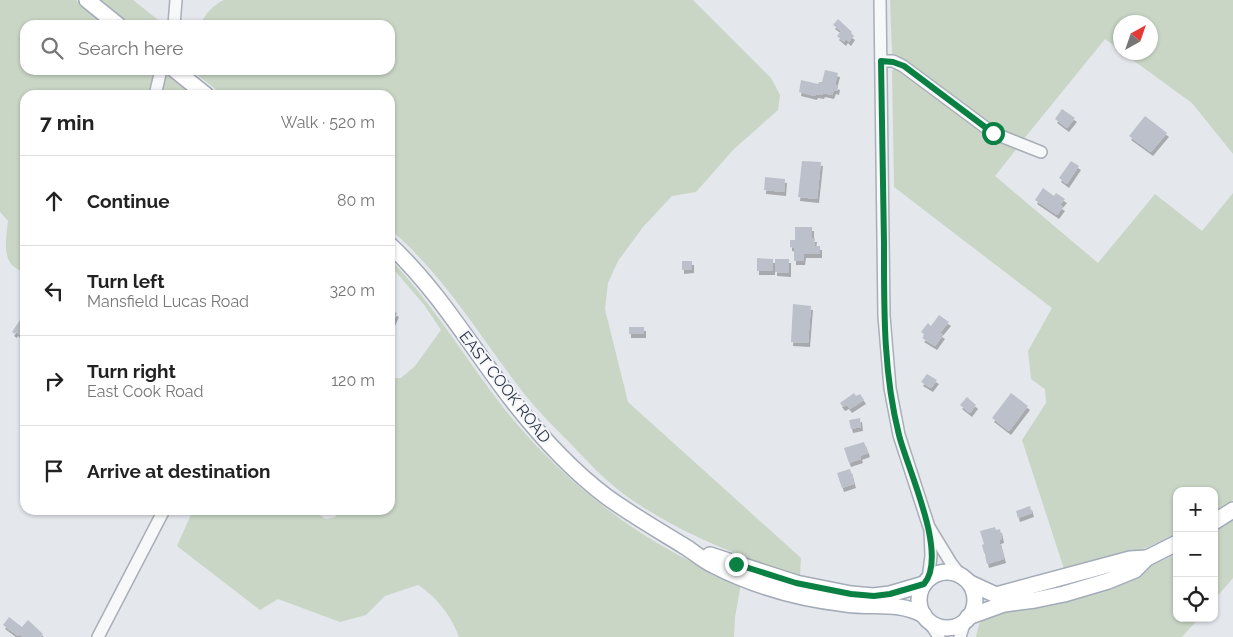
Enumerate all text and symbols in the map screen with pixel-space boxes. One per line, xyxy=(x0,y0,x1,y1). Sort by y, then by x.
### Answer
north arrow xyxy=(1113,15,1158,60)
search box xyxy=(20,20,395,75)
icon: search xyxy=(38,34,66,62)
text: Search here xyxy=(78,37,184,59)
text: 7 min xyxy=(40,110,94,135)
text: Walk · 520 m xyxy=(281,113,375,132)
route start xyxy=(982,122,1005,145)
icon: ahead xyxy=(40,187,68,215)
text: Continue xyxy=(87,190,170,212)
text: 80 m xyxy=(337,191,375,210)
text: Turn left xyxy=(87,270,164,292)
icon: left xyxy=(40,277,68,305)
text: 320 m xyxy=(330,281,375,300)
text: Mansfield Lucas Road xyxy=(87,292,249,311)
street label: EAST COOK ROAD xyxy=(455,327,555,447)
text: Turn right xyxy=(87,360,176,382)
icon: right xyxy=(40,367,68,395)
text: 120 m xyxy=(331,371,375,390)
text: East Cook Road xyxy=(87,382,204,401)
icon: arrive xyxy=(40,457,68,485)
text: Arrive at destination xyxy=(87,460,271,482)
map controls xyxy=(1173,487,1218,622)
button: + xyxy=(1173,487,1218,532)
button: − xyxy=(1173,532,1218,577)
route end xyxy=(725,553,748,576)
button: locate xyxy=(1173,577,1218,622)

